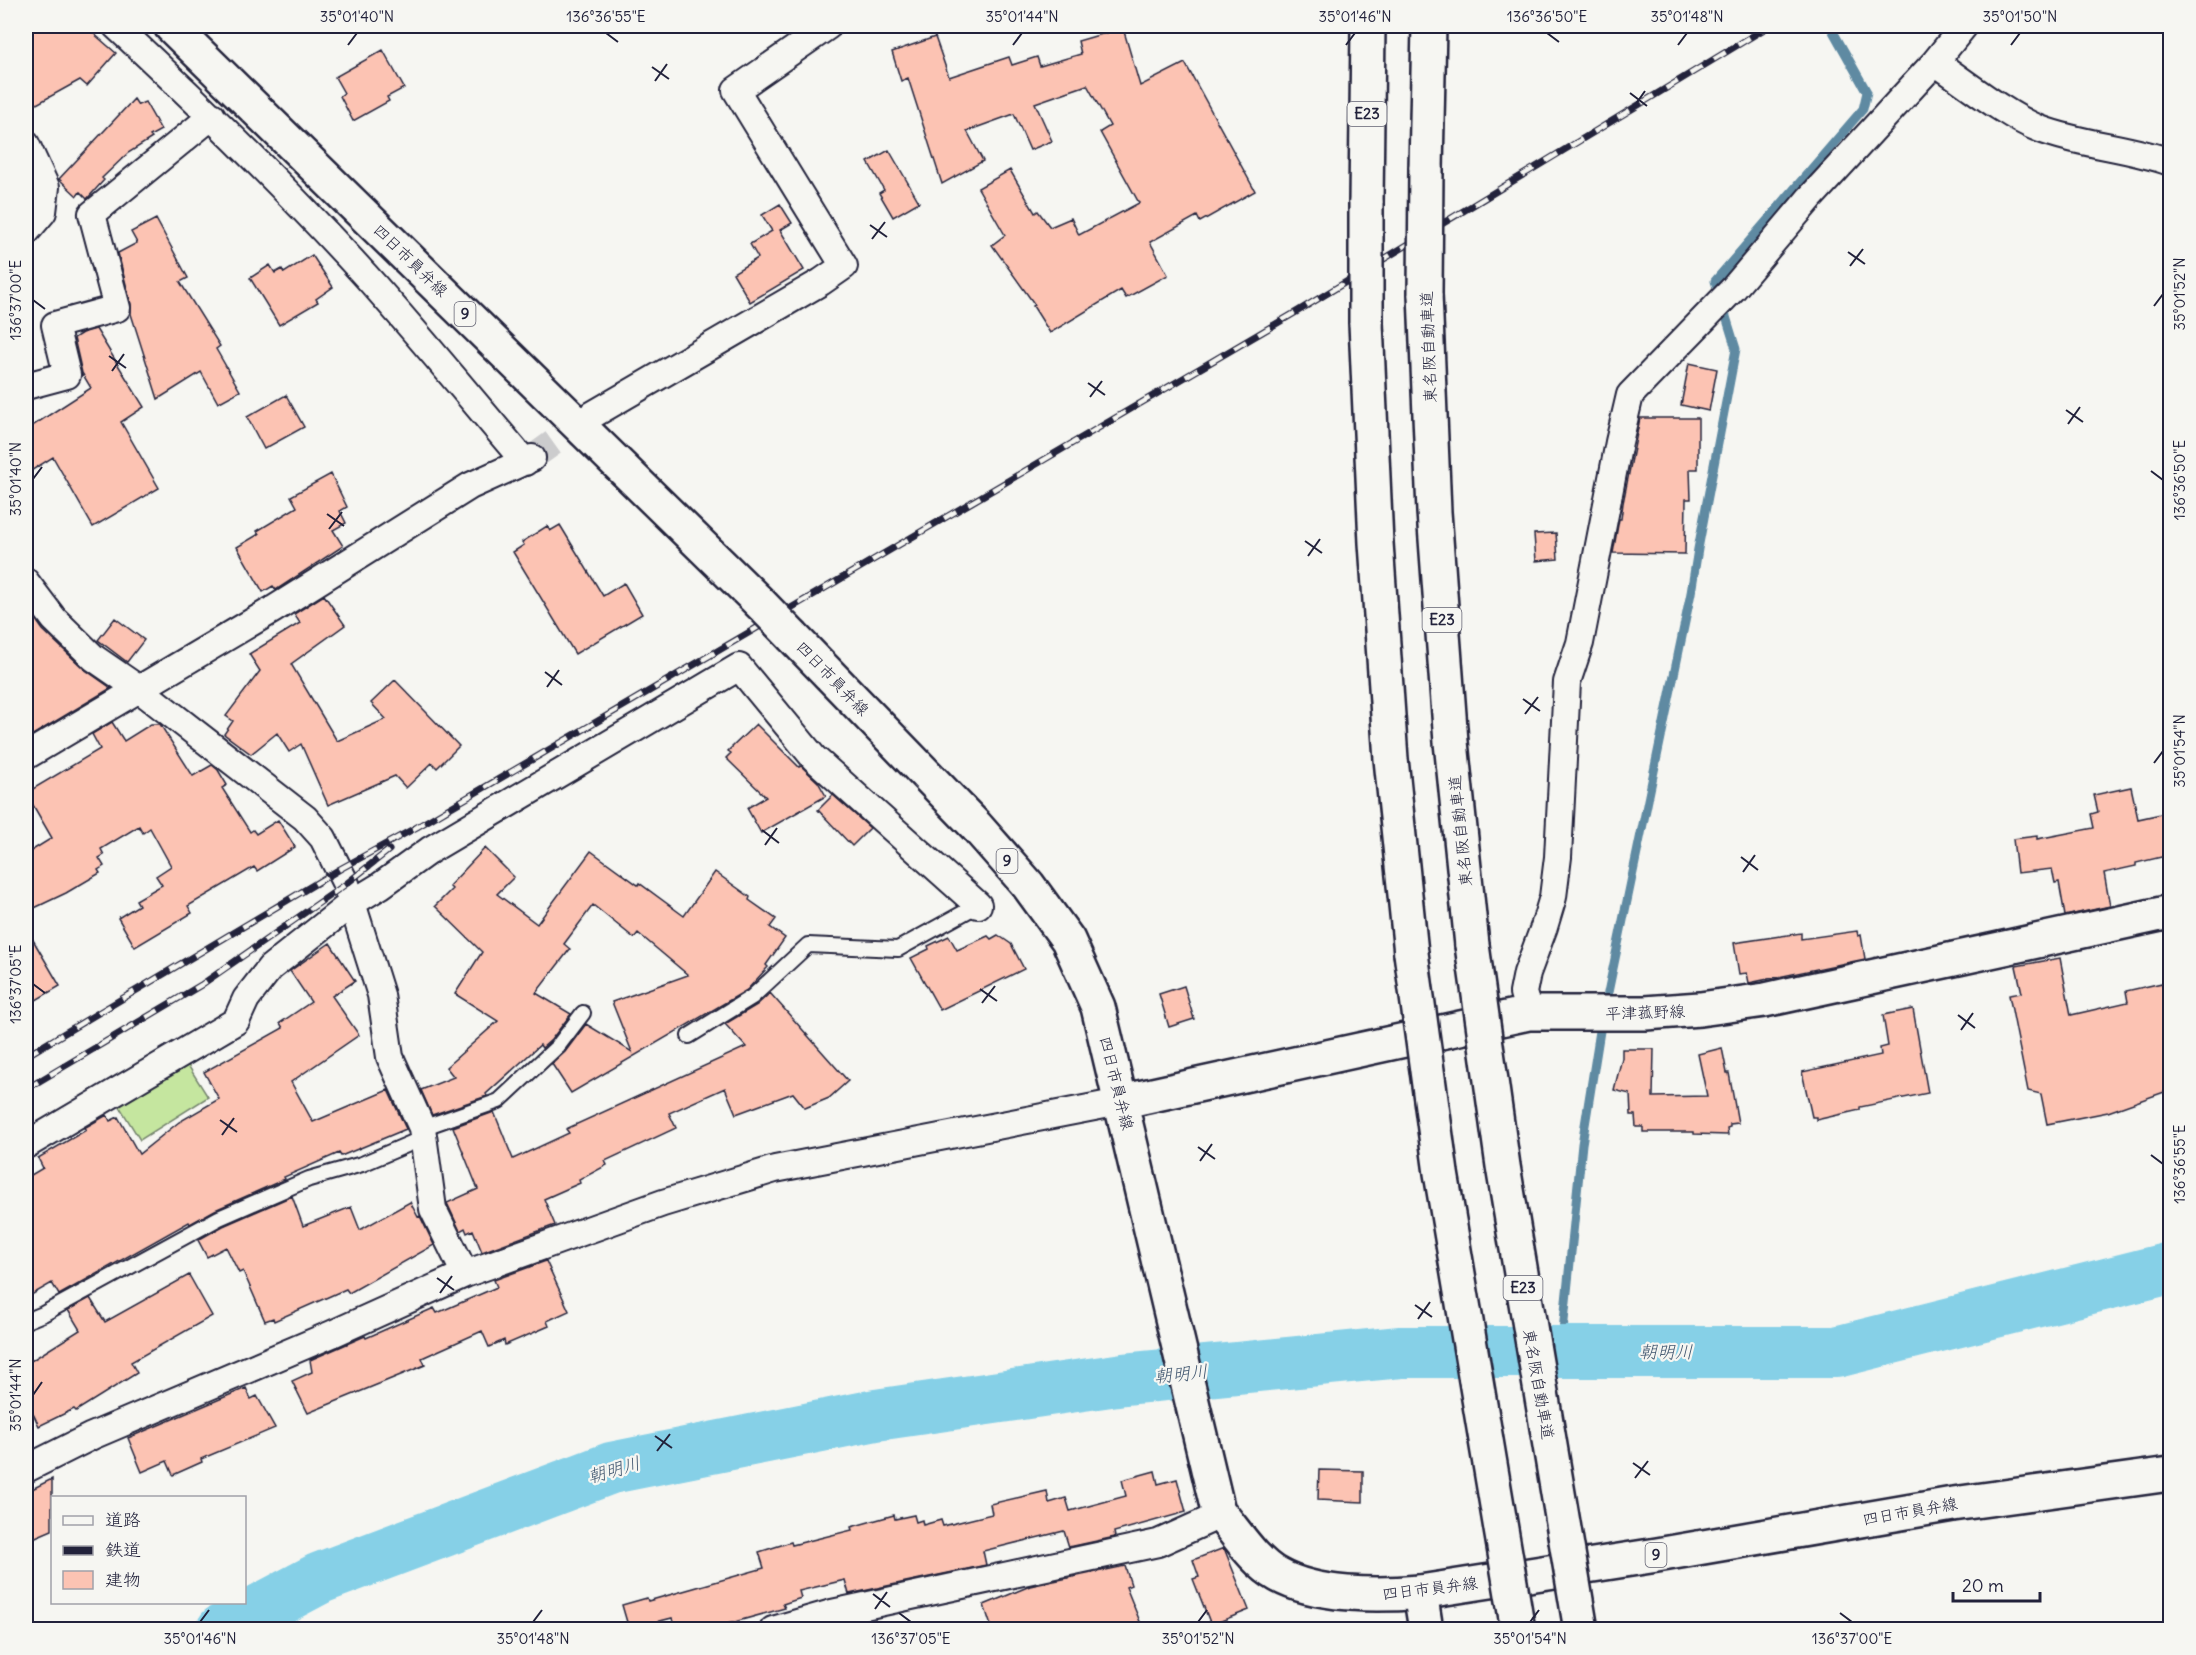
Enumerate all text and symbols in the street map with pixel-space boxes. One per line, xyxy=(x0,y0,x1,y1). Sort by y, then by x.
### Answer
text: 35°01'40"N xyxy=(320,7,394,26)
text: 136°36'55"E xyxy=(566,7,646,26)
text: 35°01'44"N xyxy=(985,7,1059,26)
text: 35°01'46"N xyxy=(1318,7,1392,26)
text: 136°36'50"E xyxy=(1507,7,1587,26)
text: 35°01'48"N xyxy=(1650,7,1724,26)
text: 35°01'50"N xyxy=(1983,7,2057,26)
road number: E23 xyxy=(1348,102,1386,126)
street label: 四日市員弁線 xyxy=(370,219,452,301)
text: 35°01'52"N xyxy=(2170,257,2189,331)
text: 136°37'00"E xyxy=(6,260,25,340)
street label: 東名阪自動車道 xyxy=(1416,291,1440,403)
road number: 9 xyxy=(454,302,476,326)
text: 136°36'50"E xyxy=(2170,440,2189,520)
text: 35°01'40"N xyxy=(6,442,25,516)
road number: E23 xyxy=(1422,608,1462,632)
street label: 四日市員弁線 xyxy=(792,637,874,719)
text: 35°01'54"N xyxy=(2170,714,2189,788)
street label: 東名阪自動車道 xyxy=(1444,774,1476,888)
road number: 9 xyxy=(996,849,1018,873)
text: 136°37'05"E xyxy=(6,944,25,1024)
street label: 平津菰野線 xyxy=(1605,1001,1685,1023)
street label: 四日市員弁線 xyxy=(1096,1034,1138,1132)
text: 136°36'55"E xyxy=(2170,1124,2189,1204)
road number: E23 xyxy=(1504,1276,1543,1300)
street label: 東名阪自動車道 xyxy=(1519,1327,1559,1441)
water label: 朝明川 xyxy=(1639,1340,1693,1363)
text: 35°01'44"N xyxy=(6,1358,25,1432)
water label: 朝明川 xyxy=(1153,1359,1209,1388)
water label: 朝明川 xyxy=(585,1451,643,1488)
street label: 四日市員弁線 xyxy=(1861,1493,1959,1529)
legend xyxy=(51,1496,246,1604)
text: 道路 xyxy=(105,1508,141,1531)
text: 鉄道 xyxy=(105,1538,141,1561)
road number: 9 xyxy=(1646,1543,1666,1567)
scale bar xyxy=(1953,1565,2040,1603)
text: 建物 xyxy=(105,1568,141,1591)
street label: 四日市員弁線 xyxy=(1381,1572,1479,1604)
text: 20 m xyxy=(1962,1574,2004,1597)
text: 35°01'46"N xyxy=(163,1629,237,1648)
text: 35°01'48"N xyxy=(496,1629,570,1648)
text: 136°37'05"E xyxy=(871,1629,951,1648)
text: 35°01'52"N xyxy=(1161,1629,1235,1648)
text: 35°01'54"N xyxy=(1493,1629,1567,1648)
text: 136°37'00"E xyxy=(1812,1629,1892,1648)

